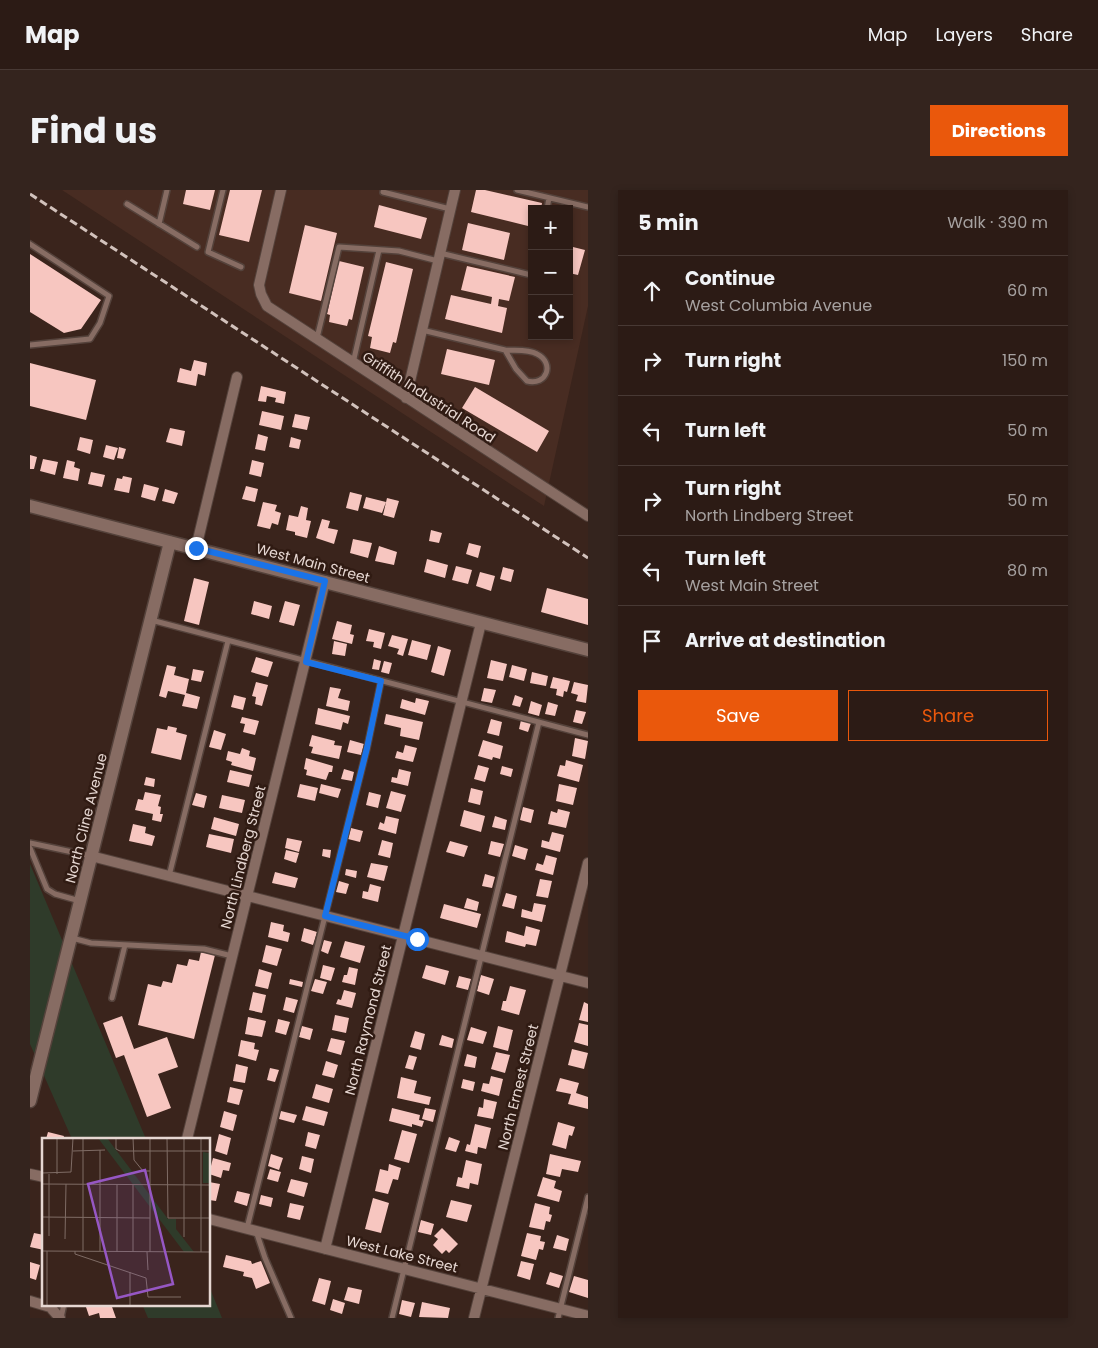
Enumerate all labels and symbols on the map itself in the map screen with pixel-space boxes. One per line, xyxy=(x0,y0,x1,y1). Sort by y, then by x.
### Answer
street label: Griffith Industrial Road xyxy=(359,346,499,448)
route end xyxy=(185,537,208,560)
street label: West Main Street xyxy=(254,538,372,588)
street label: North Cline Avenue xyxy=(60,751,112,885)
street label: North Lindberg Street xyxy=(215,783,271,931)
route start xyxy=(406,928,429,951)
street label: North Raymond Street xyxy=(340,943,396,1097)
street label: North Ernest Street xyxy=(493,1022,543,1152)
inset map xyxy=(42,1138,210,1306)
street label: West Lake Street xyxy=(344,1230,460,1278)

